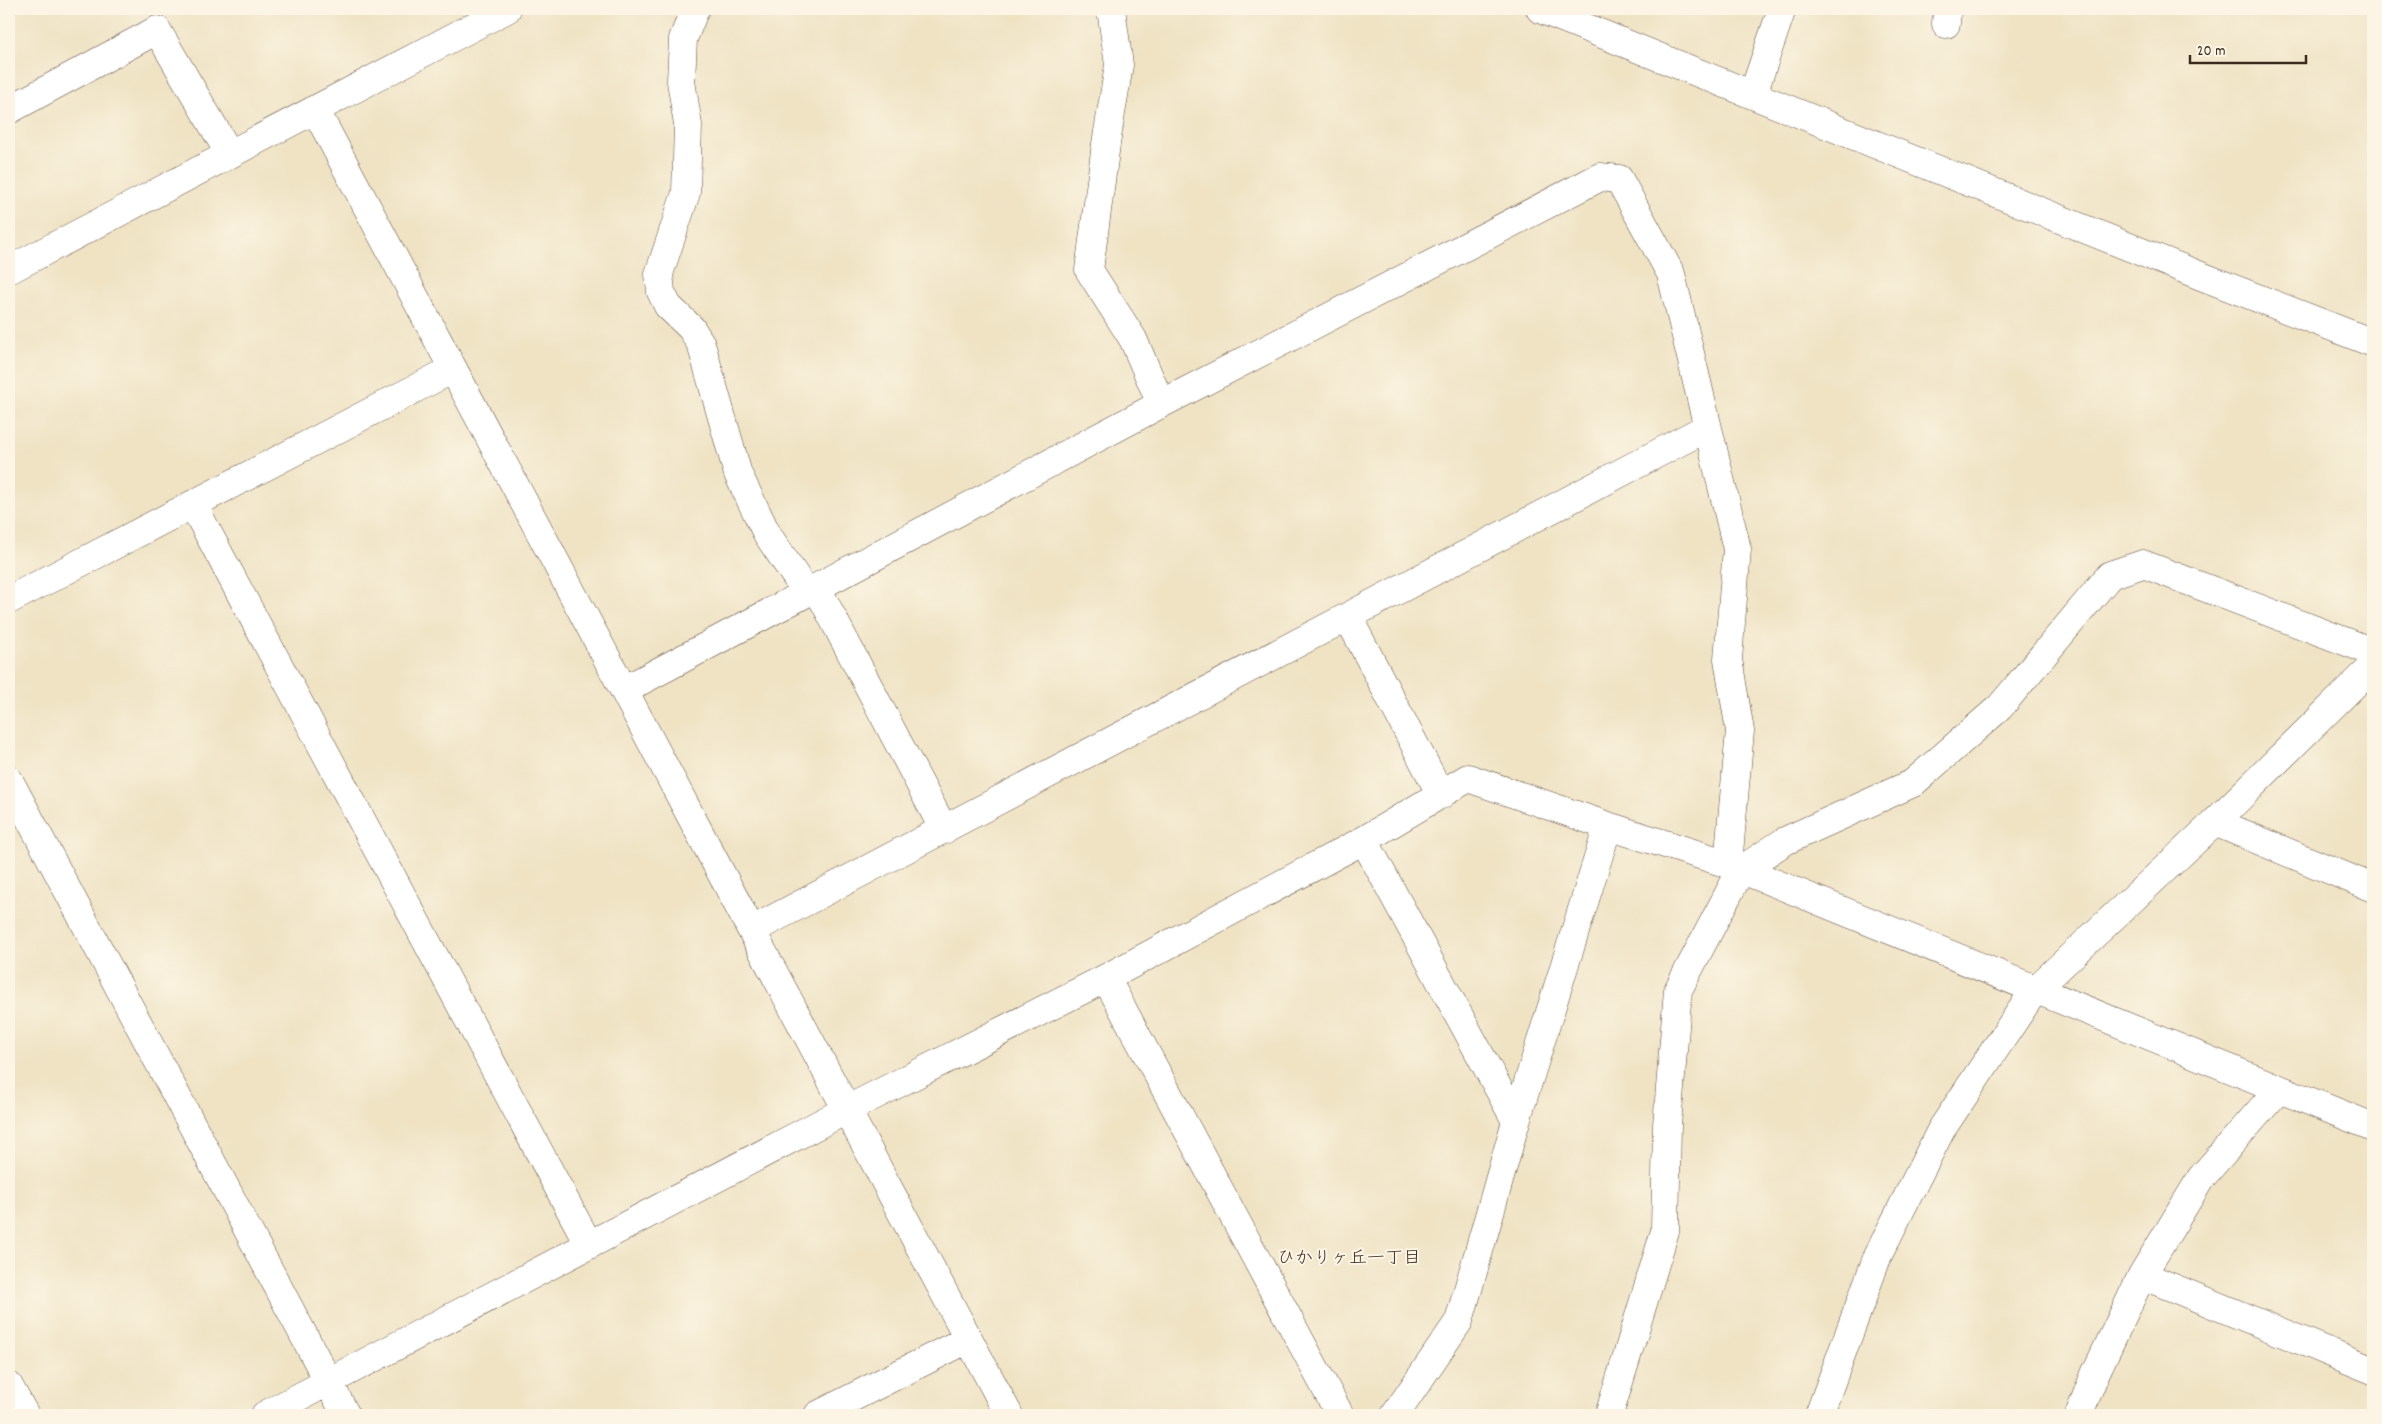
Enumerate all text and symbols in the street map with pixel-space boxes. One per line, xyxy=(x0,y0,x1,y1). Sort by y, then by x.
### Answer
scale bar xyxy=(2190,32,2306,64)
text: 20 m xyxy=(2197,41,2225,63)
district label: ひかりヶ丘一丁目 xyxy=(1277,1247,1421,1272)

